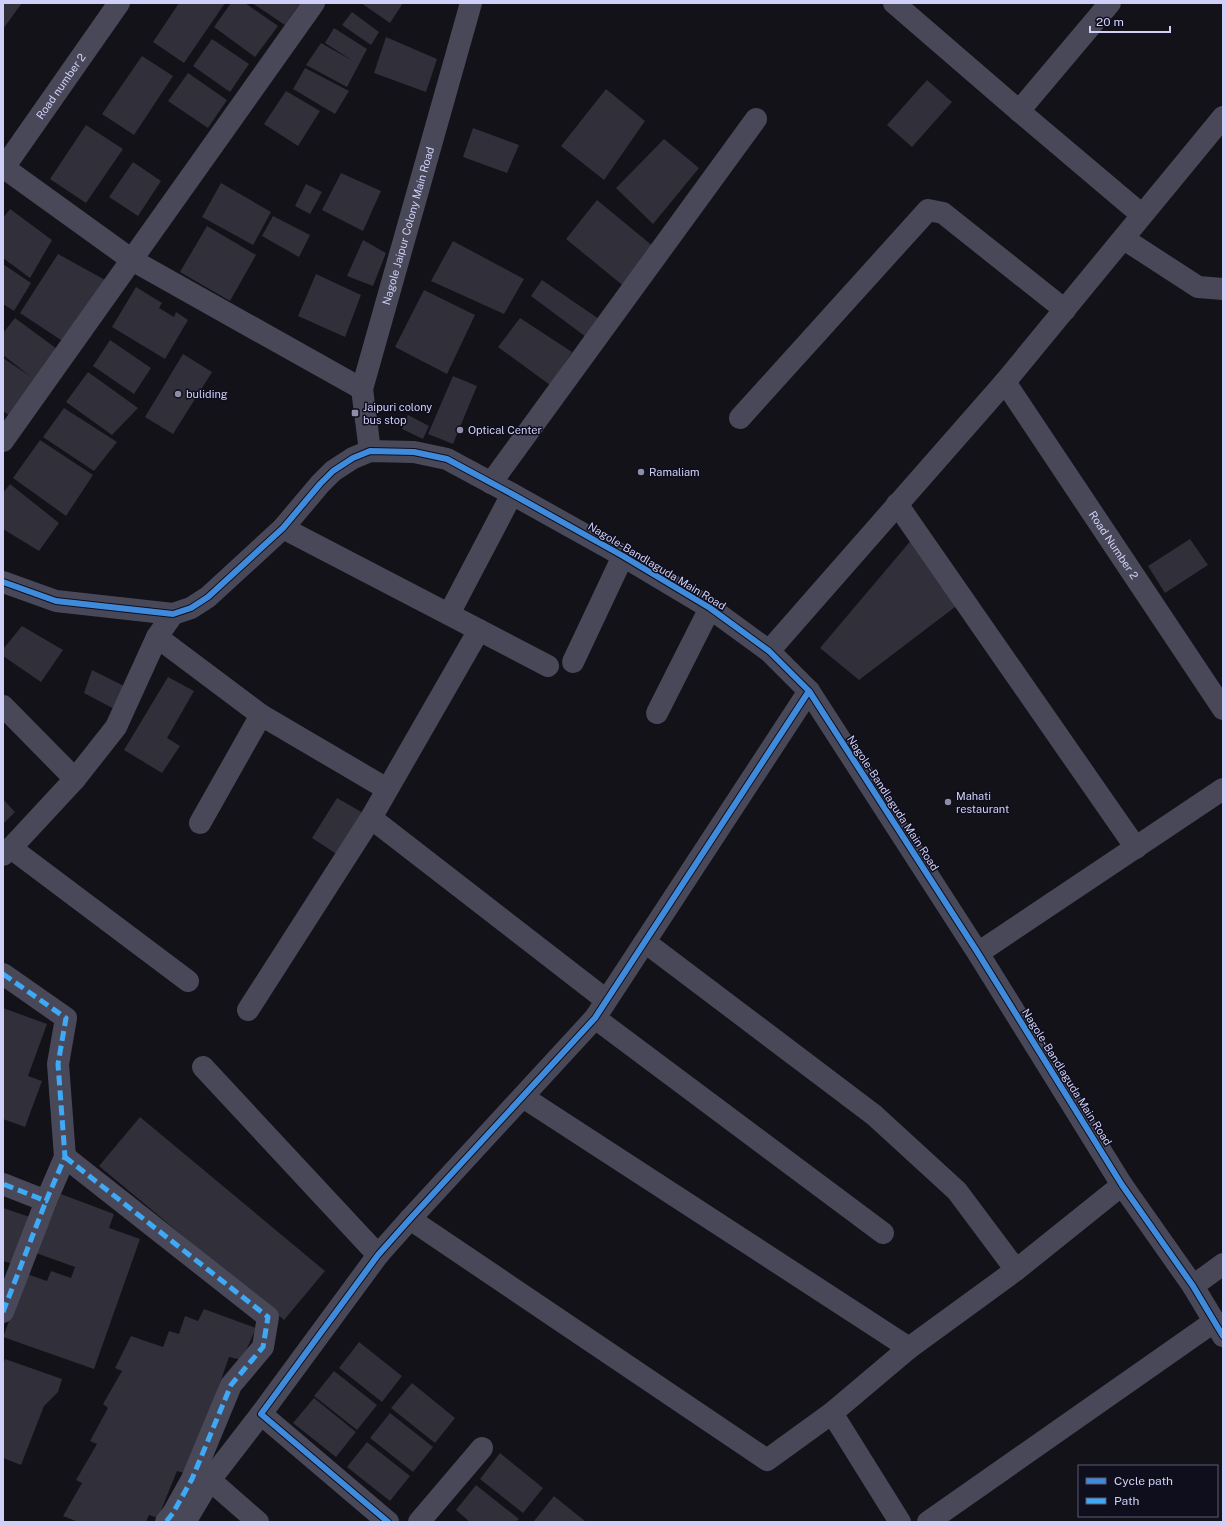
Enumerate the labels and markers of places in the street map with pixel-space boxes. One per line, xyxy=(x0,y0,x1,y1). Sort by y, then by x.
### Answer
place label: buliding xyxy=(186,388,228,400)
marker: buliding xyxy=(173,389,183,399)
place label: Jaipuri colony bus stop xyxy=(363,401,432,426)
marker: Jaipuri colony bus stop xyxy=(350,408,360,418)
place label: Optical Center xyxy=(468,424,542,436)
marker: Optical Center xyxy=(455,425,465,435)
place label: Ramaliam xyxy=(649,466,700,478)
marker: Ramaliam xyxy=(636,467,646,477)
place label: Mahati restaurant xyxy=(956,790,1009,815)
marker: Mahati restaurant xyxy=(943,797,953,807)

